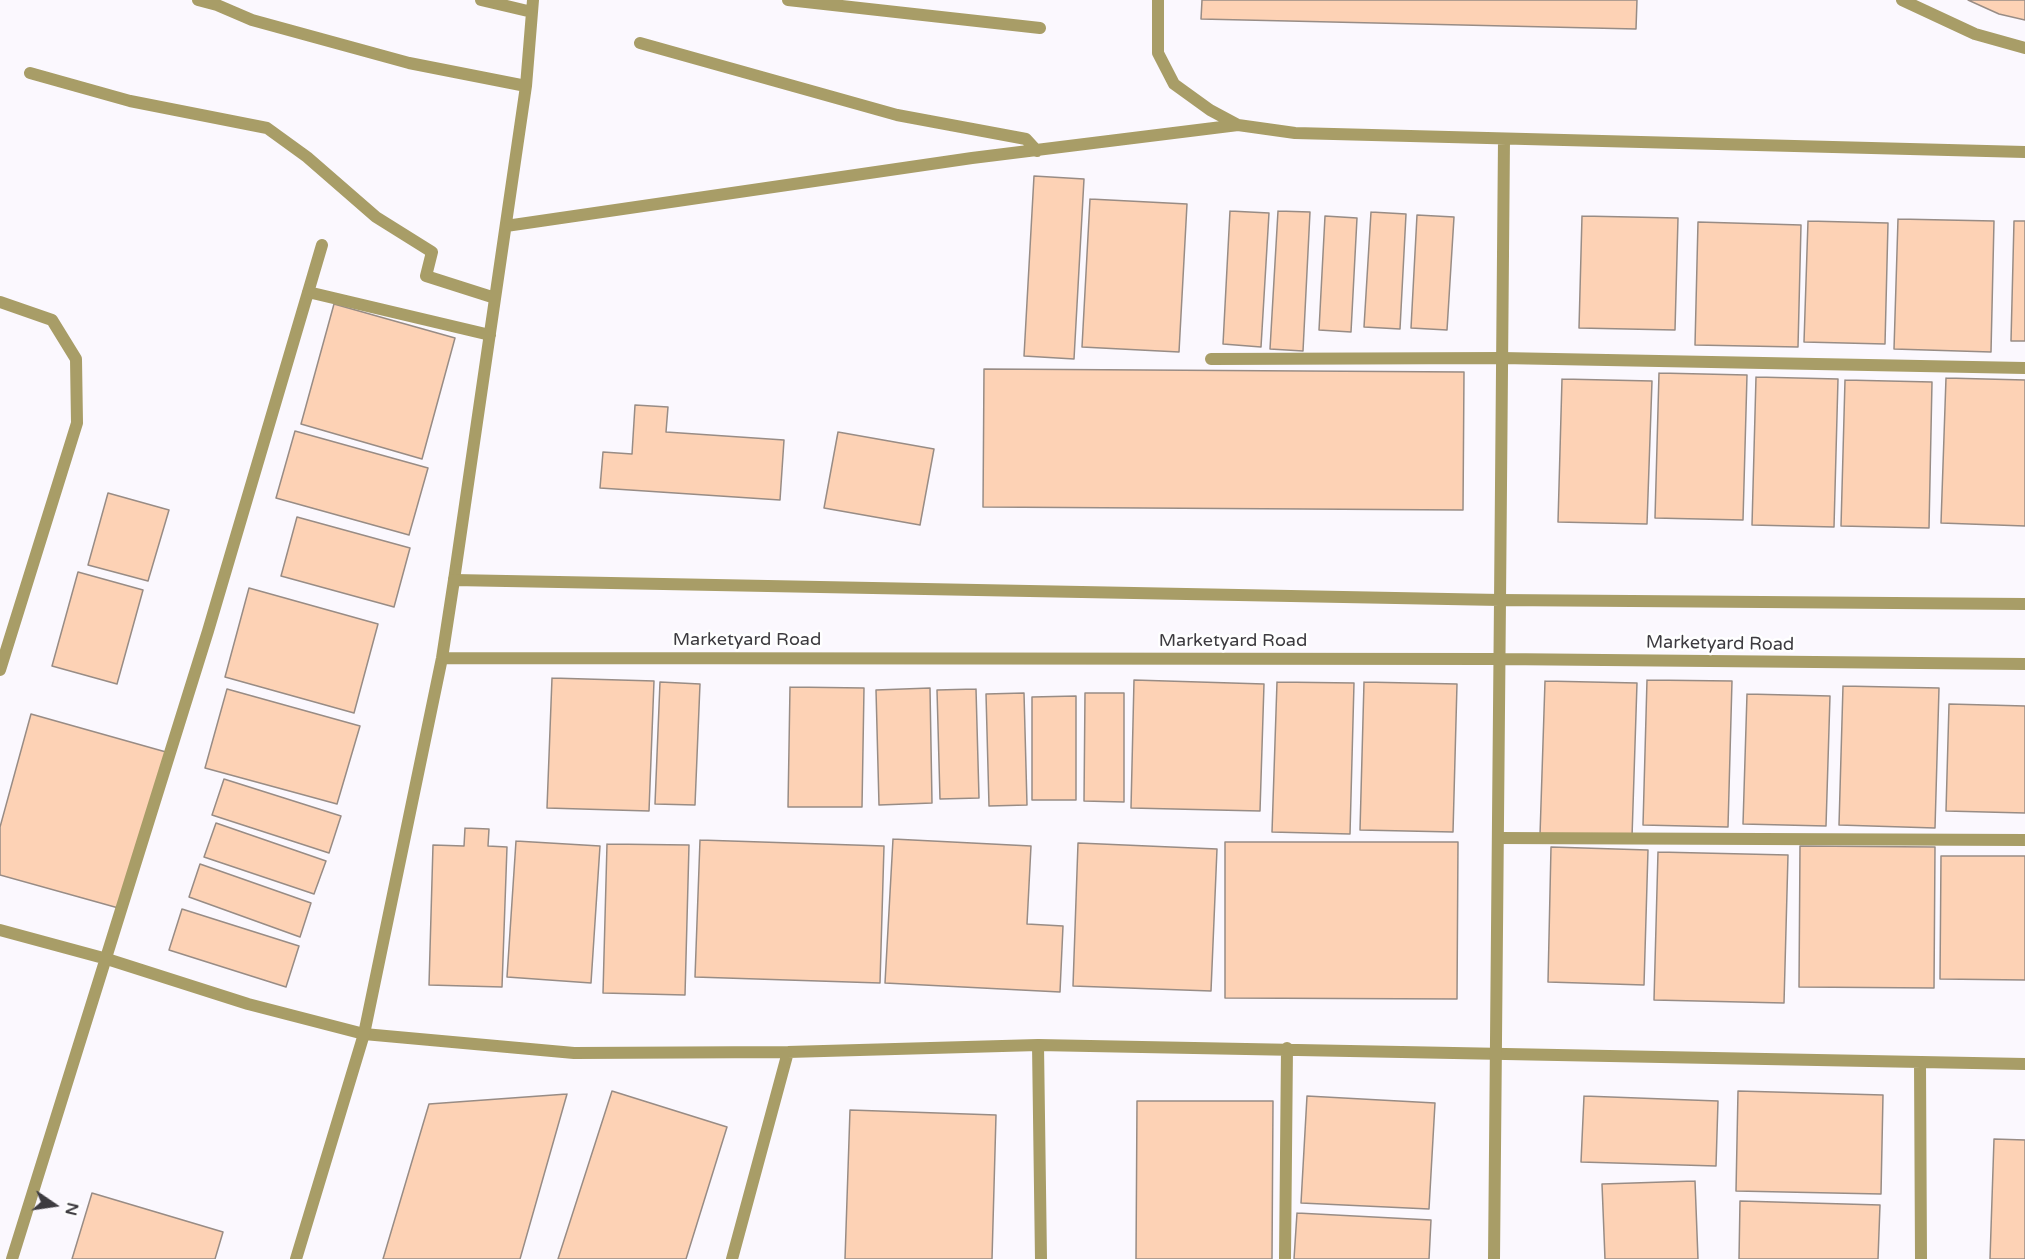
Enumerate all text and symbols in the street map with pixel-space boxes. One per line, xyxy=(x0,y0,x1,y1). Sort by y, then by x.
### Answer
street label: Marketyard Road xyxy=(673,629,821,651)
street label: Marketyard Road xyxy=(1159,630,1307,652)
street label: Marketyard Road xyxy=(1646,632,1794,656)
north arrow xyxy=(24,1175,84,1235)
text: N xyxy=(60,1201,83,1218)

